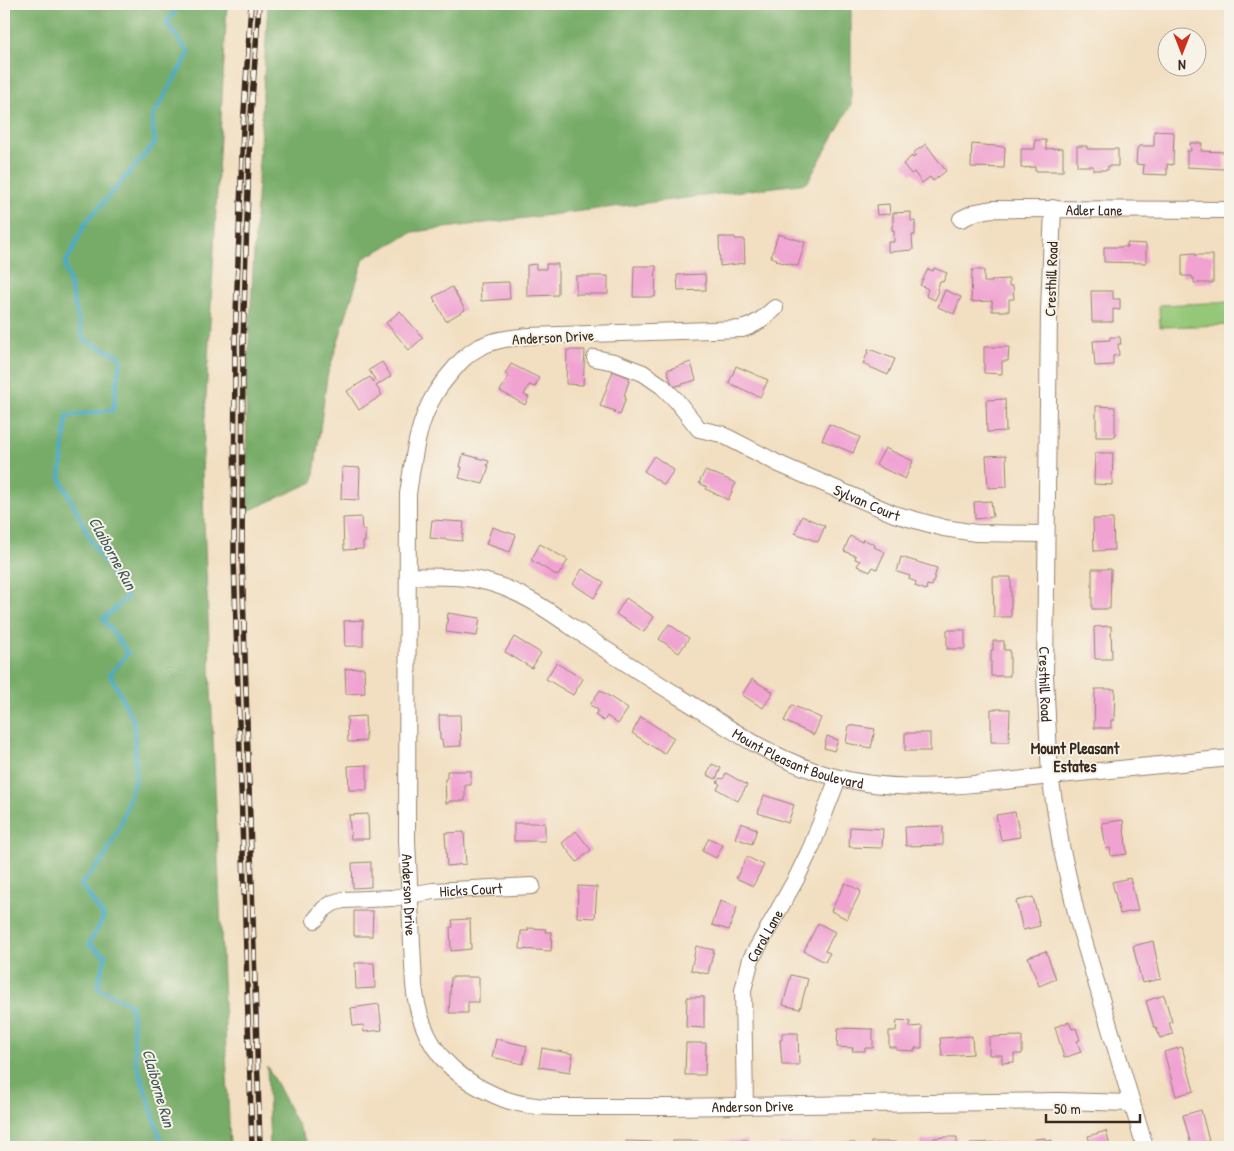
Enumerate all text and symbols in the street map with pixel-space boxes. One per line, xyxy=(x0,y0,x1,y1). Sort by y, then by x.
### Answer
north arrow xyxy=(1156,28,1206,78)
text: N xyxy=(1178,56,1186,75)
street label: Adler Lane xyxy=(1066,199,1123,220)
street label: Cresthill Road xyxy=(1039,241,1063,317)
street label: Anderson Drive xyxy=(512,324,595,350)
street label: Sylvan Court xyxy=(830,479,903,526)
water label: Claiborne Run xyxy=(84,513,143,595)
street label: Cresthill Road xyxy=(1034,646,1058,722)
street label: Mount Pleasant Boulevard xyxy=(729,722,865,793)
district label: Mount Pleasant Estates xyxy=(1031,737,1120,777)
street label: Anderson Drive xyxy=(397,853,422,936)
street label: Hicks Court xyxy=(439,877,504,901)
street label: Carol Lane xyxy=(741,905,788,966)
water label: Claiborne Run xyxy=(137,1046,181,1131)
scale bar xyxy=(1046,1091,1140,1123)
street label: Anderson Drive xyxy=(711,1095,794,1117)
text: 50 m xyxy=(1054,1098,1081,1119)

